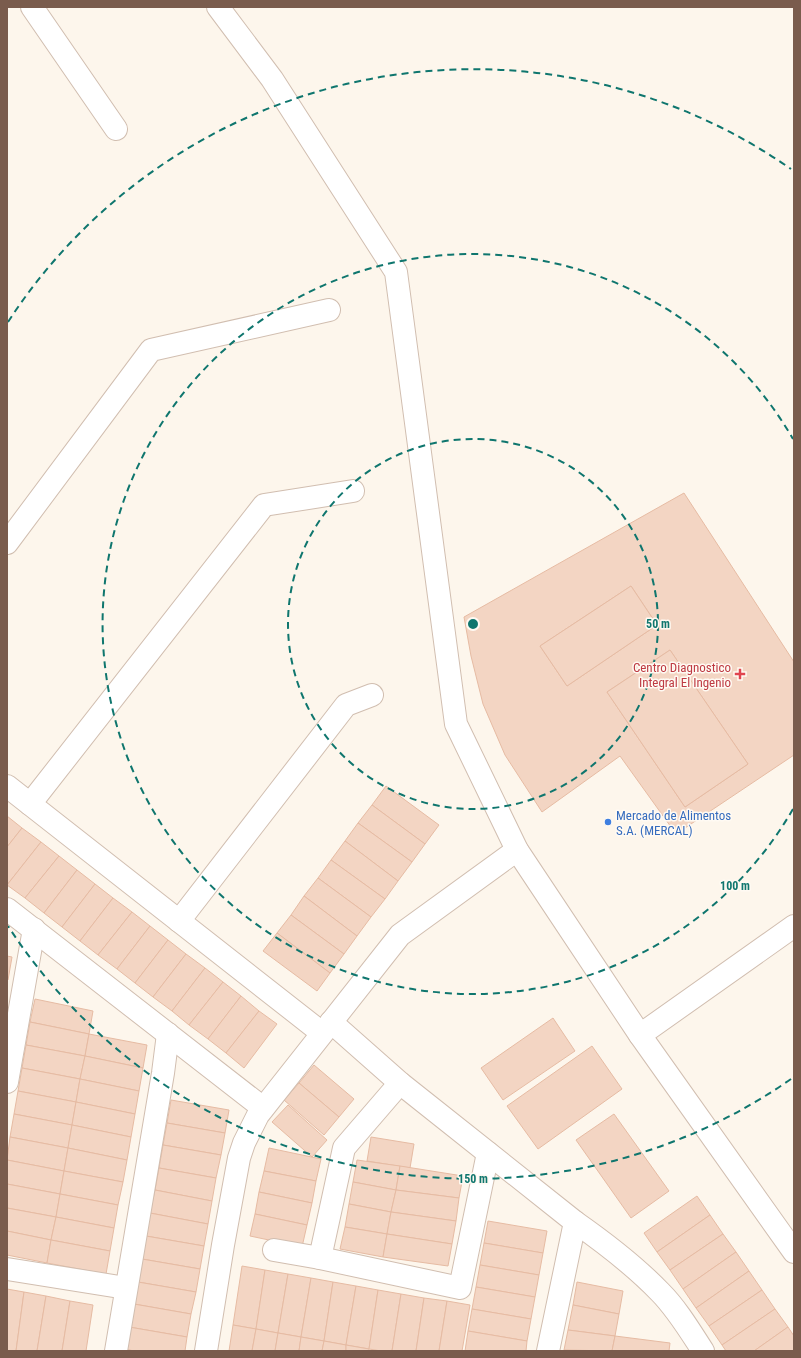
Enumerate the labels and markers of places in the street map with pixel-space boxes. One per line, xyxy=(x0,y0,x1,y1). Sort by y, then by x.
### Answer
centre of rings xyxy=(466,617,480,631)
place label: Centro Diagnostico Integral El Ingenio xyxy=(633,660,731,690)
marker: Centro Diagnostico Integral El Ingenio xyxy=(734,668,746,680)
place label: Mercado de Alimentos S.A. (MERCAL) xyxy=(616,808,731,838)
marker: Mercado de Alimentos S.A. (MERCAL) xyxy=(603,817,613,827)

